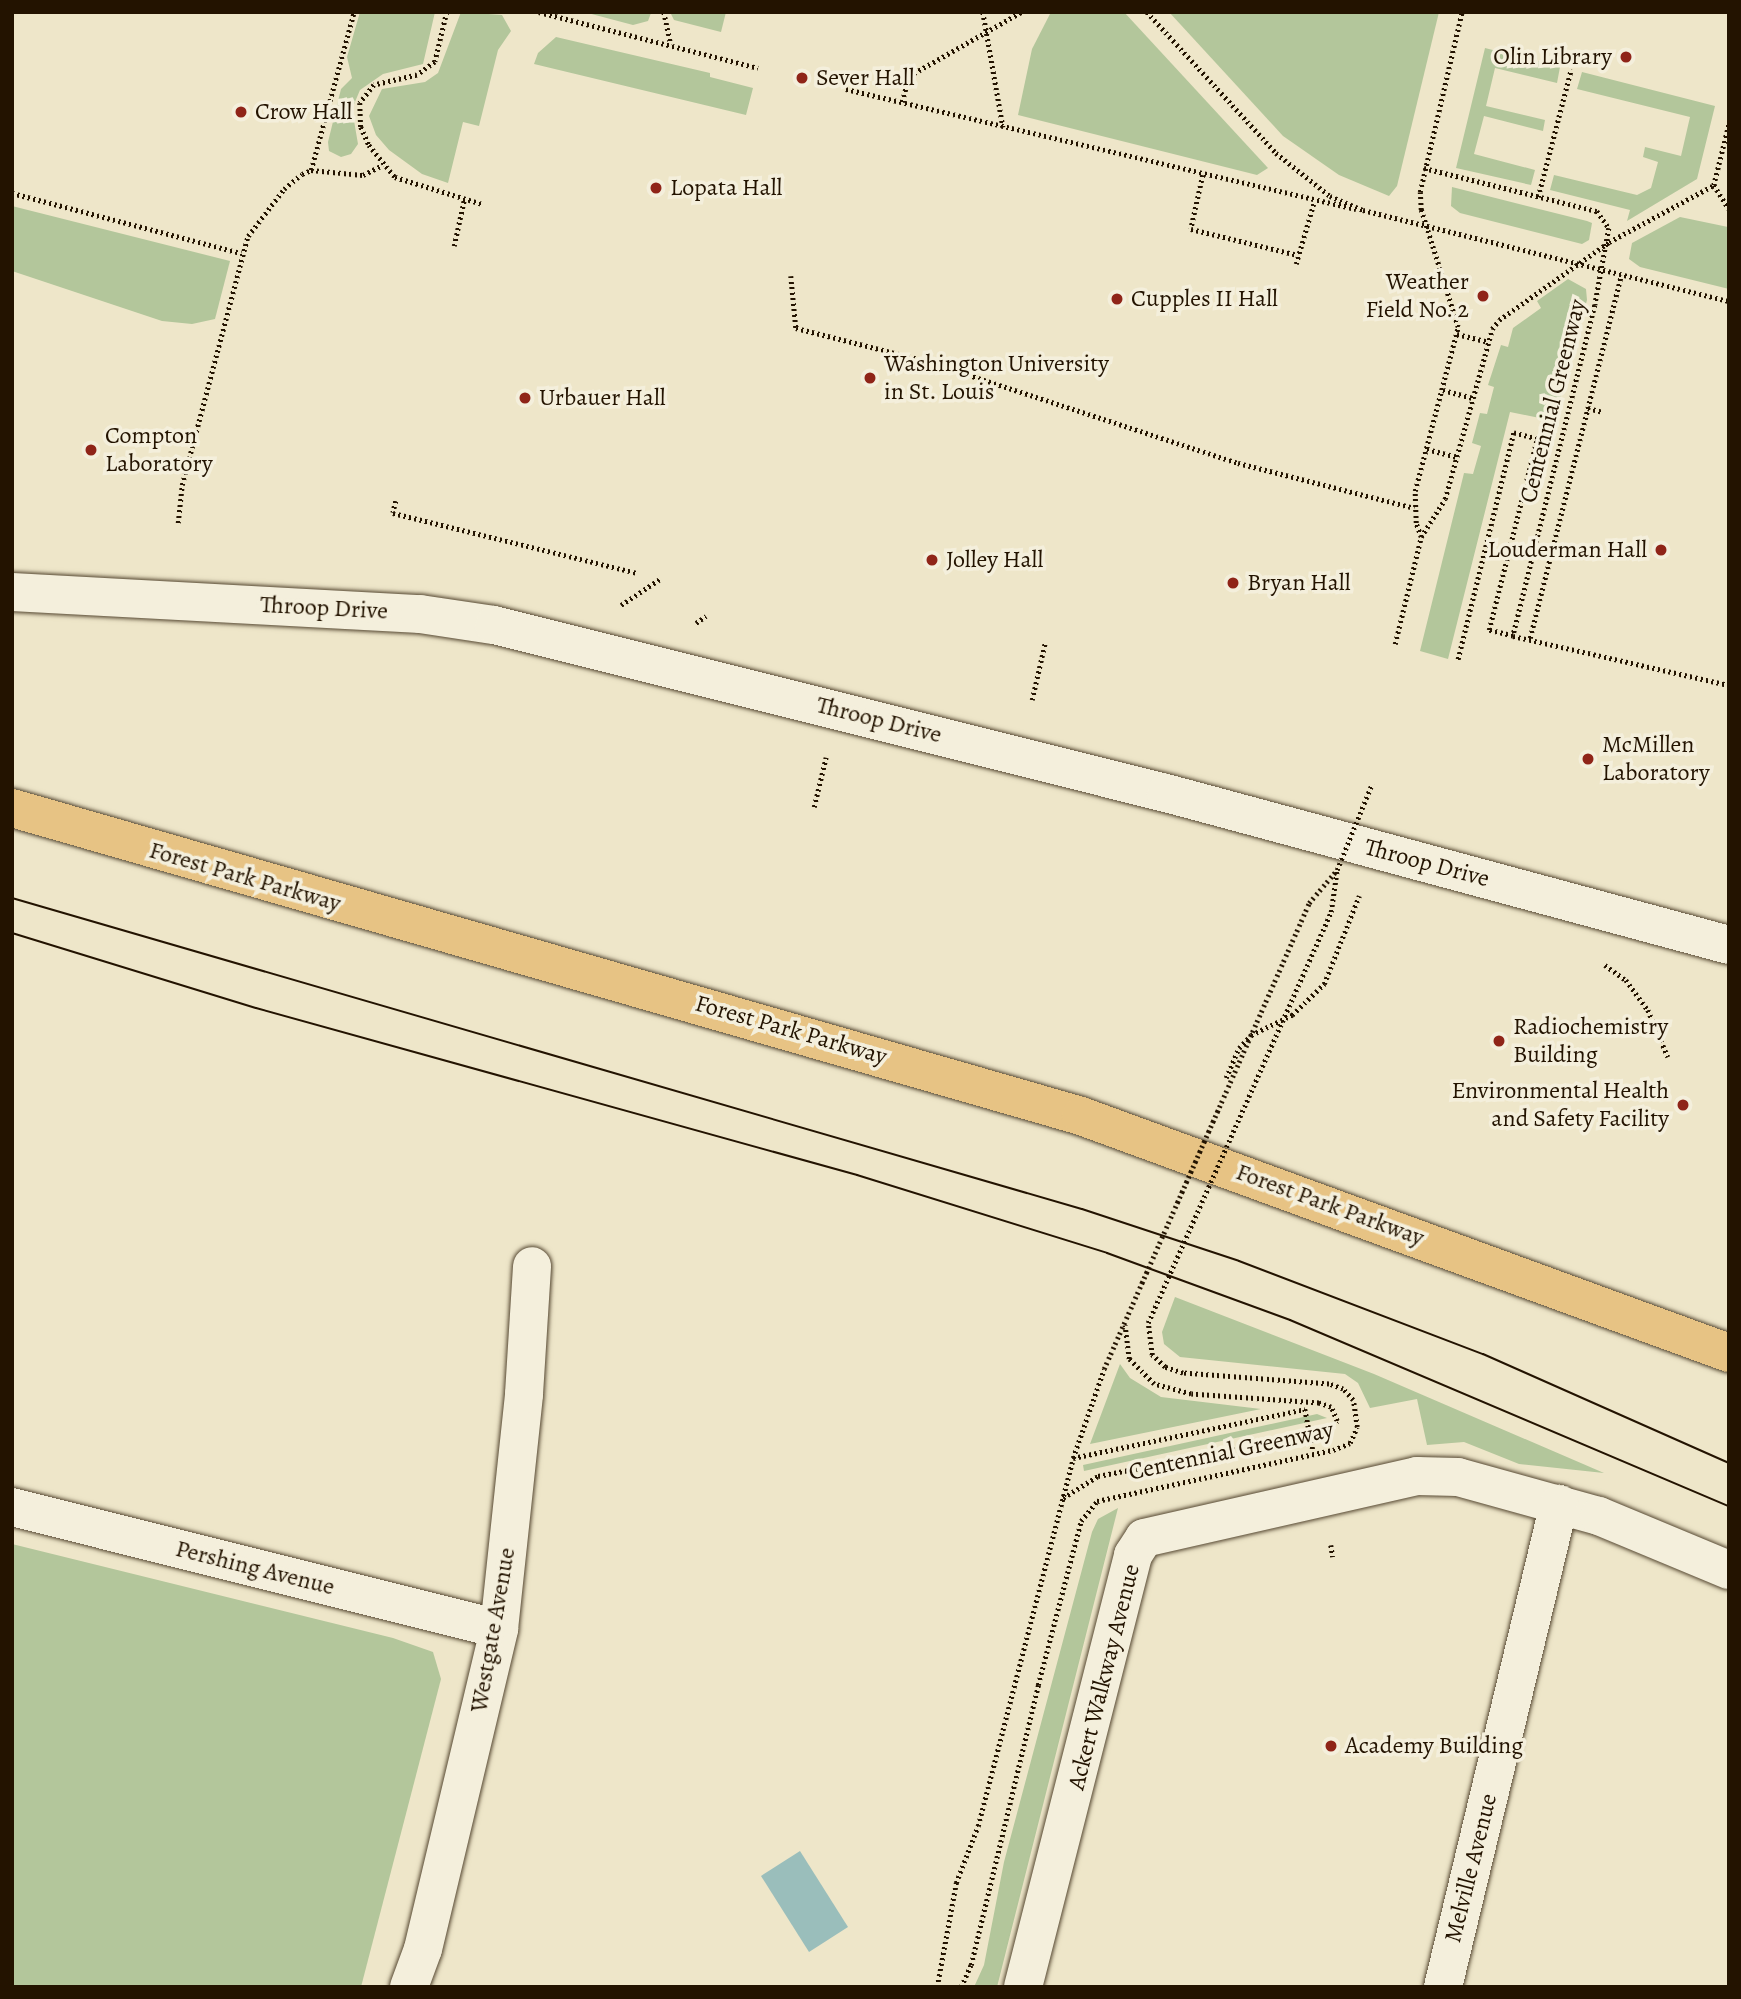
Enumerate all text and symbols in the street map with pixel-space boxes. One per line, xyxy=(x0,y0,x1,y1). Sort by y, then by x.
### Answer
place label: Olin Library xyxy=(1493,43,1612,71)
marker: Olin Library xyxy=(1618,49,1634,65)
place label: Sever Hall xyxy=(816,64,914,92)
marker: Sever Hall xyxy=(794,70,810,86)
place label: Crow Hall xyxy=(255,98,352,126)
marker: Crow Hall xyxy=(233,104,249,120)
place label: Lopata Hall xyxy=(670,174,782,202)
marker: Lopata Hall xyxy=(648,180,664,196)
place label: Weather Field No. 2 xyxy=(1365,268,1469,324)
place label: Cupples II Hall xyxy=(1131,285,1278,313)
marker: Weather Field No. 2 xyxy=(1475,288,1491,304)
marker: Cupples II Hall xyxy=(1109,291,1125,307)
street label: Centennial Greenway xyxy=(1514,296,1592,506)
place label: Washington University in St. Louis xyxy=(884,350,1109,406)
marker: Washington University in St. Louis xyxy=(862,370,878,386)
place label: Urbauer Hall xyxy=(539,384,666,412)
marker: Urbauer Hall xyxy=(517,390,533,406)
place label: Compton Laboratory xyxy=(105,422,213,478)
marker: Compton Laboratory xyxy=(83,442,99,458)
place label: Louderman Hall xyxy=(1487,536,1647,564)
marker: Louderman Hall xyxy=(1653,542,1669,558)
place label: Jolley Hall xyxy=(946,546,1043,574)
marker: Jolley Hall xyxy=(924,552,940,568)
place label: Bryan Hall xyxy=(1247,569,1351,597)
marker: Bryan Hall xyxy=(1225,575,1241,591)
street label: Throop Drive xyxy=(259,590,389,626)
street label: Throop Drive xyxy=(813,691,945,749)
place label: McMillen Laboratory xyxy=(1602,731,1710,787)
marker: McMillen Laboratory xyxy=(1580,751,1596,767)
street label: Throop Drive xyxy=(1361,833,1493,893)
street label: Forest Park Parkway xyxy=(146,836,344,918)
street label: Forest Park Parkway xyxy=(692,989,890,1071)
place label: Radiochemistry Building xyxy=(1513,1013,1668,1069)
marker: Radiochemistry Building xyxy=(1491,1033,1507,1049)
place label: Environmental Health and Safety Facility xyxy=(1452,1077,1669,1133)
marker: Environmental Health and Safety Facility xyxy=(1675,1097,1691,1113)
street label: Forest Park Parkway xyxy=(1232,1158,1428,1252)
street label: Centennial Greenway xyxy=(1126,1415,1336,1487)
street label: Pershing Avenue xyxy=(173,1534,337,1602)
street label: Westgate Avenue xyxy=(464,1545,522,1715)
street label: Ackert Walkway Avenue xyxy=(1062,1561,1146,1793)
place label: Academy Building xyxy=(1345,1732,1523,1760)
marker: Academy Building xyxy=(1323,1738,1339,1754)
street label: Melville Avenue xyxy=(1439,1790,1503,1946)

